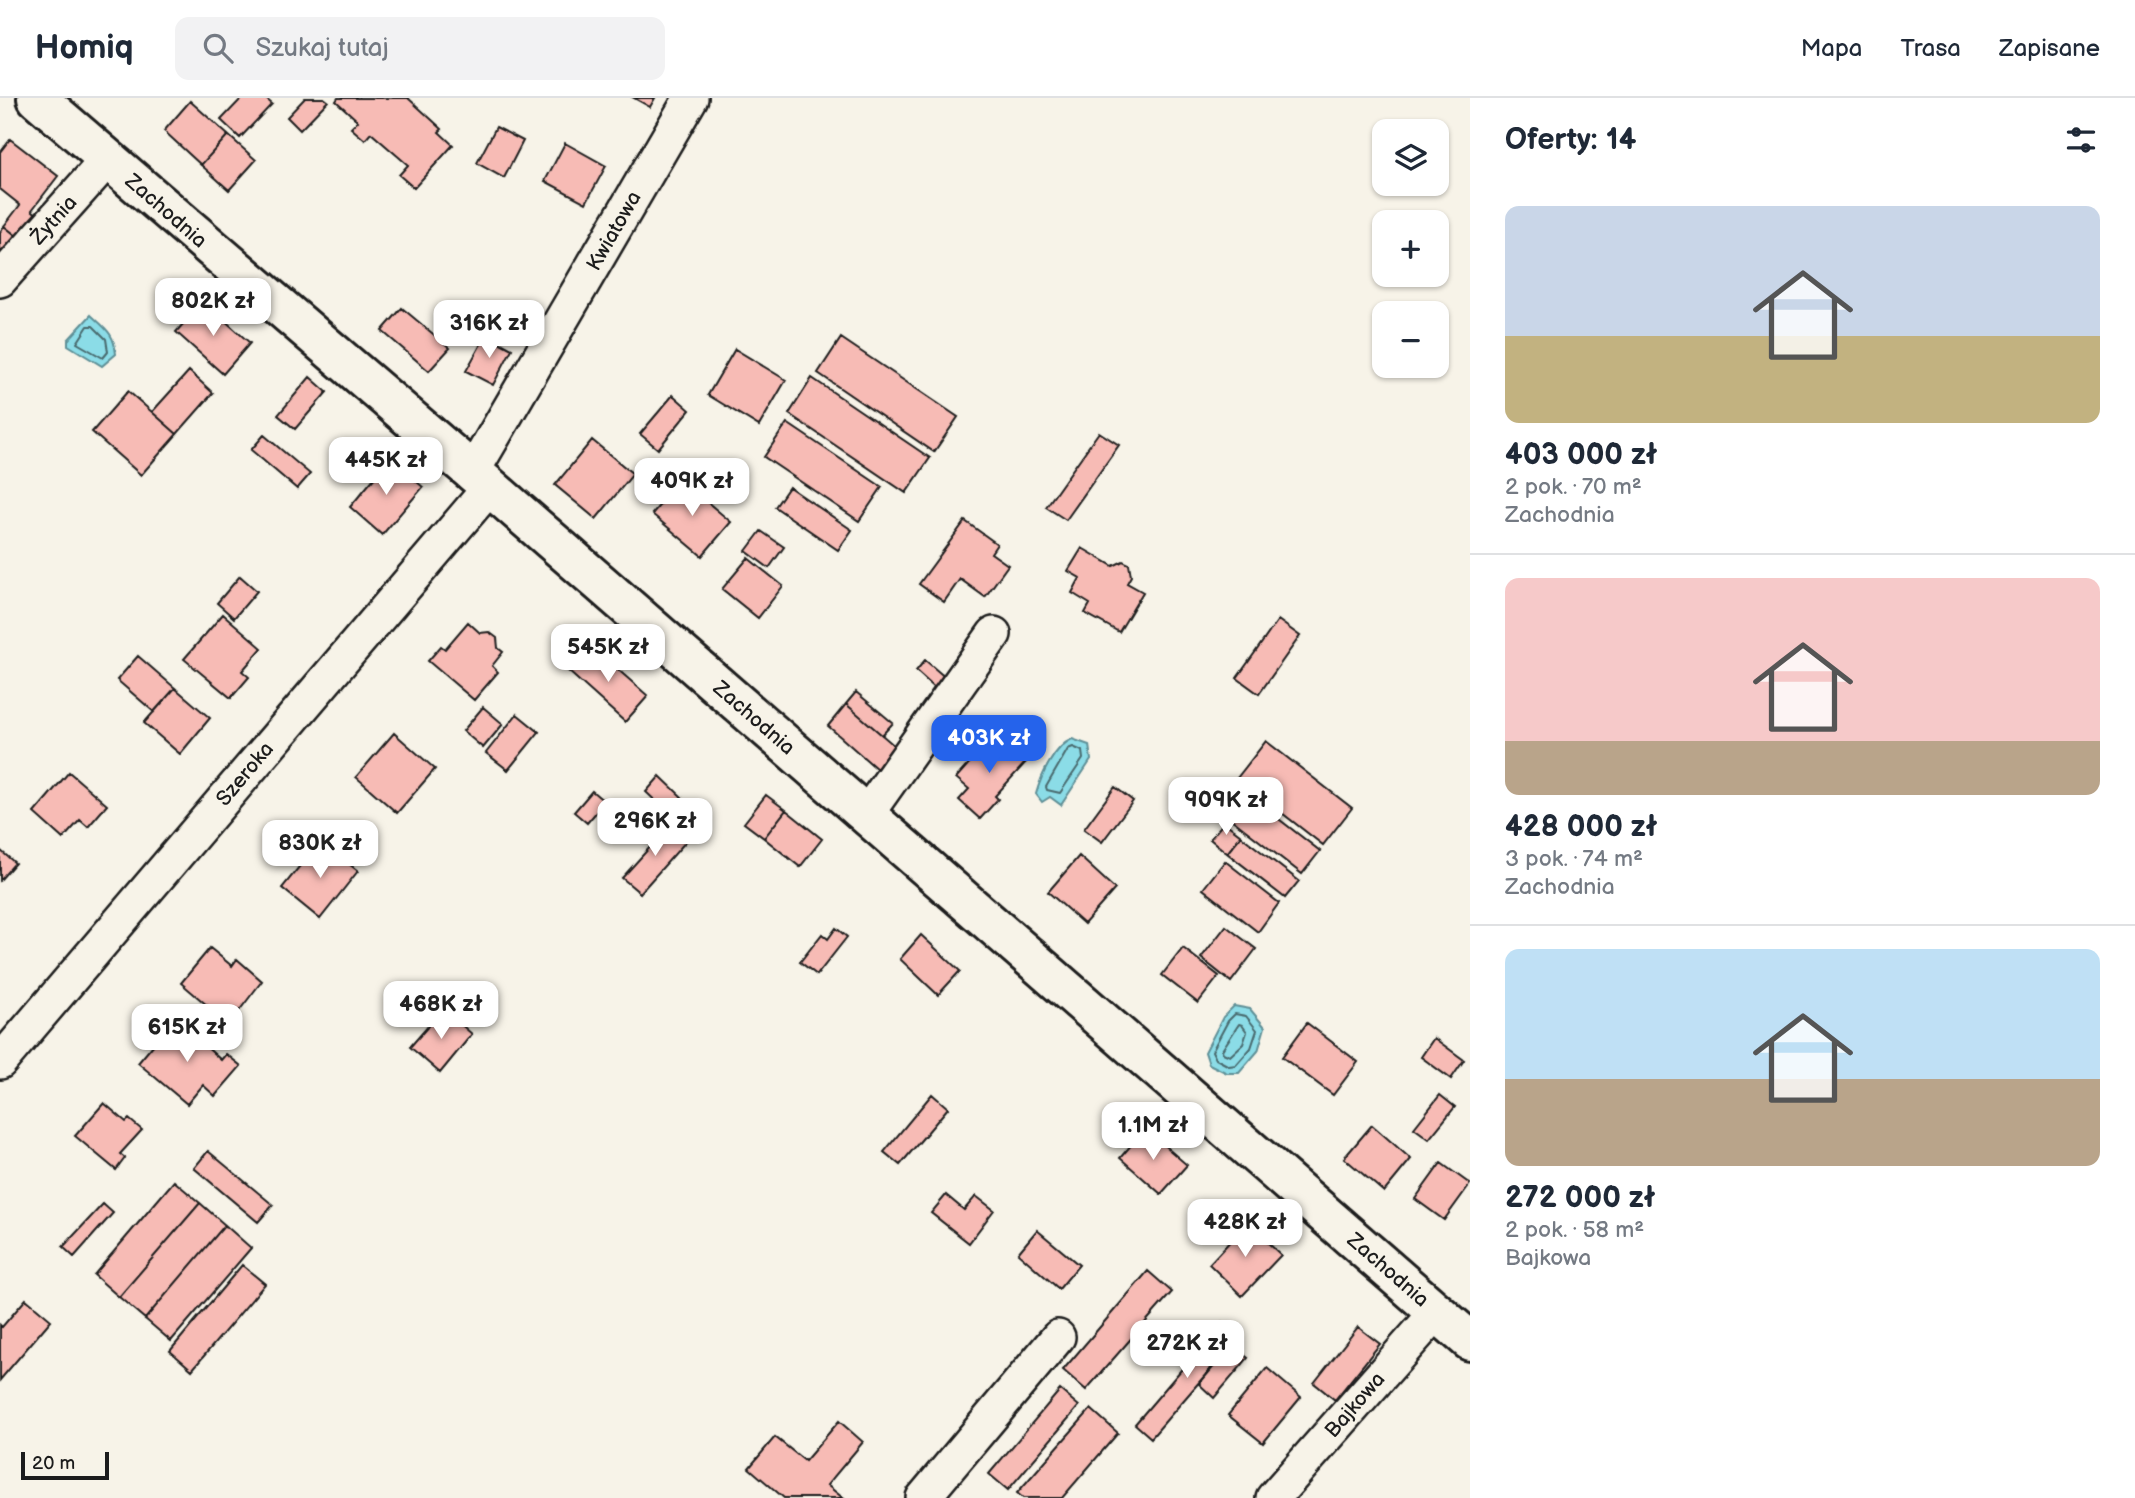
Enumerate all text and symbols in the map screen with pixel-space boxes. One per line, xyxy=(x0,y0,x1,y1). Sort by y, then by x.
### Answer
search box xyxy=(175,17,665,80)
text: Homiq xyxy=(35,28,133,68)
icon: search xyxy=(199,29,237,67)
text: Szukaj tutaj xyxy=(255,33,389,64)
text: Mapa xyxy=(1801,34,1862,63)
text: Trasa xyxy=(1900,34,1961,63)
text: Zapisane xyxy=(1999,34,2100,63)
map controls xyxy=(1372,119,1449,378)
button: layers xyxy=(1372,119,1449,196)
icon: filters xyxy=(2062,121,2100,159)
text: Oferty: 14 xyxy=(1505,122,1636,158)
street label: Zachodnia xyxy=(119,168,212,253)
street label: Kwiatowa xyxy=(581,187,647,275)
street label: Żytnia xyxy=(25,190,83,250)
button: + xyxy=(1372,210,1449,287)
icon: home xyxy=(1740,252,1866,378)
pin: 802K zł xyxy=(148,278,278,338)
text: 802K zł xyxy=(171,287,255,315)
pin: 316K zł xyxy=(424,300,554,360)
button: − xyxy=(1372,301,1449,378)
text: 316K zł xyxy=(449,309,529,337)
text: 403 000 zł xyxy=(1505,437,1657,473)
pin: 445K zł xyxy=(321,438,451,497)
text: 445K zł xyxy=(345,446,427,474)
pin: 409K zł xyxy=(627,458,757,518)
text: 409K zł xyxy=(650,467,734,495)
text: 2 pok. · 70 m² xyxy=(1505,473,1642,501)
text: Zachodnia xyxy=(1505,501,1615,529)
pin: 545K zł xyxy=(543,624,673,684)
icon: home xyxy=(1740,624,1866,750)
text: 545K zł xyxy=(567,633,649,661)
street label: Zachodnia xyxy=(707,675,800,760)
pin: 403K zł xyxy=(924,716,1054,775)
text: 403K zł xyxy=(947,724,1031,752)
street label: Szeroka xyxy=(211,737,279,811)
pin: 909K zł xyxy=(1161,778,1291,837)
text: 909K zł xyxy=(1184,786,1268,814)
pin: 296K zł xyxy=(590,798,720,858)
text: 296K zł xyxy=(613,807,697,835)
text: 428 000 zł xyxy=(1505,809,1657,845)
pin: 830K zł xyxy=(255,820,385,880)
text: 830K zł xyxy=(278,829,362,857)
text: 3 pok. · 74 m² xyxy=(1505,845,1643,873)
text: Zachodnia xyxy=(1505,873,1615,901)
pin: 468K zł xyxy=(376,982,506,1041)
text: 468K zł xyxy=(399,990,483,1018)
icon: home xyxy=(1740,995,1866,1121)
pin: 615K zł xyxy=(122,1004,252,1064)
text: 615K zł xyxy=(148,1013,226,1041)
pin: 1.1M zł xyxy=(1088,1102,1218,1162)
text: 1.1M zł xyxy=(1118,1111,1188,1139)
text: 272 000 zł xyxy=(1505,1180,1655,1216)
pin: 428K zł xyxy=(1180,1200,1310,1259)
text: 428K zł xyxy=(1203,1208,1287,1236)
text: 2 pok. · 58 m² xyxy=(1505,1216,1644,1244)
street label: Zachodnia xyxy=(1341,1227,1434,1312)
text: Bajkowa xyxy=(1505,1244,1591,1272)
pin: 272K zł xyxy=(1122,1320,1252,1380)
text: 272K zł xyxy=(1146,1329,1228,1357)
street label: Bajkowa xyxy=(1320,1367,1390,1443)
scale bar xyxy=(21,1449,108,1481)
text: 20 m xyxy=(32,1452,75,1475)

